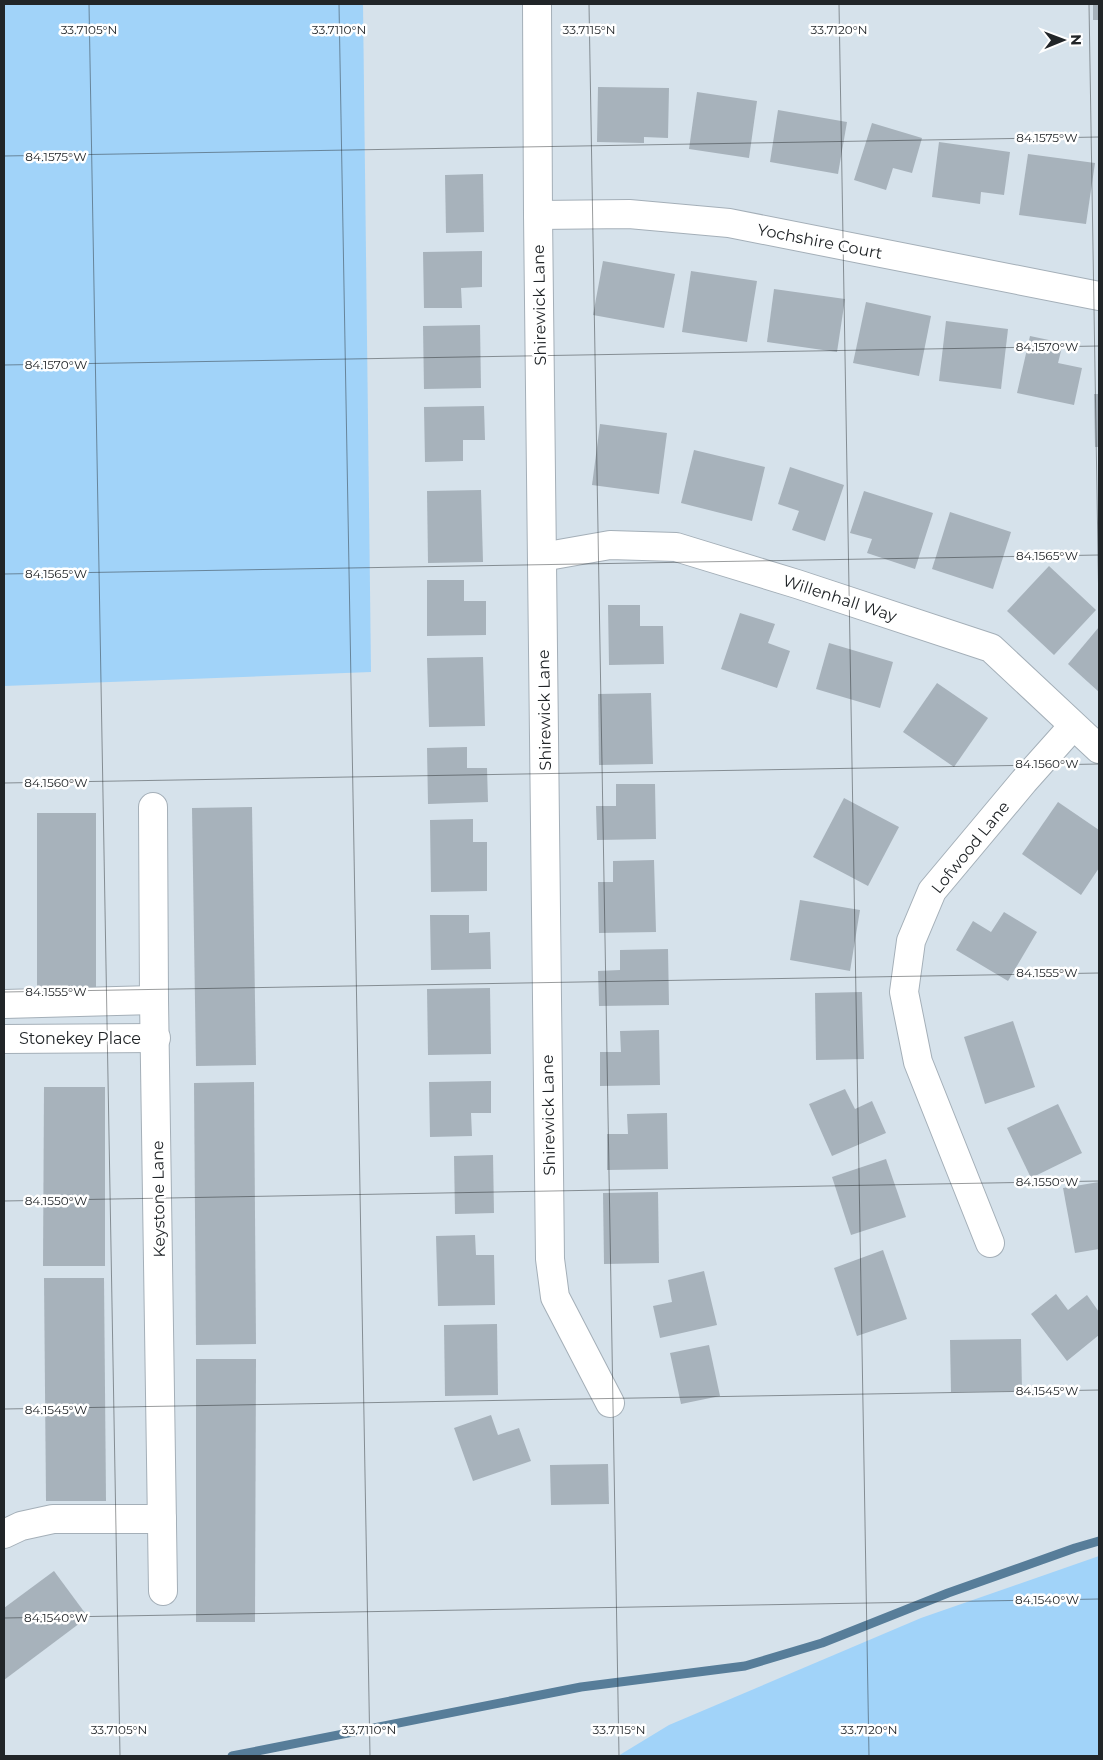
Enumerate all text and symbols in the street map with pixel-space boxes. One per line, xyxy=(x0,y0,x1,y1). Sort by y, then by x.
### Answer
north arrow xyxy=(1038,15,1088,65)
text: 33.7105°N xyxy=(61,22,117,37)
text: 33.7110°N xyxy=(312,22,366,37)
text: 33.7115°N xyxy=(562,22,616,37)
text: 33.7120°N xyxy=(811,22,867,37)
text: N xyxy=(1067,34,1085,46)
text: 84.1575°W xyxy=(1016,130,1078,145)
text: 84.1575°W xyxy=(25,149,87,164)
street label: Yochshire Court xyxy=(756,220,884,263)
street label: Shirewick Lane xyxy=(529,244,550,366)
text: 84.1570°W xyxy=(1016,339,1078,354)
text: 84.1570°W xyxy=(25,357,87,372)
text: 84.1565°W xyxy=(1016,548,1078,563)
text: 84.1565°W xyxy=(25,566,87,581)
street label: Willenhall Way xyxy=(780,571,900,626)
street label: Shirewick Lane xyxy=(534,649,555,771)
text: 84.1560°W xyxy=(1015,756,1079,771)
text: 84.1560°W xyxy=(24,775,88,790)
street label: Lofwood Lane xyxy=(927,797,1013,897)
text: 84.1555°W xyxy=(1016,965,1078,980)
text: 84.1555°W xyxy=(25,984,87,999)
street label: Stonekey Place xyxy=(19,1029,141,1048)
street label: Shirewick Lane xyxy=(538,1054,559,1176)
street label: Keystone Lane xyxy=(148,1140,169,1258)
text: 84.1550°W xyxy=(1016,1174,1078,1189)
text: 84.1550°W xyxy=(25,1193,87,1208)
text: 84.1545°W xyxy=(1016,1383,1078,1398)
text: 84.1545°W xyxy=(25,1402,87,1417)
text: 84.1540°W xyxy=(1015,1592,1079,1607)
text: 84.1540°W xyxy=(24,1610,88,1625)
text: 33.7105°N xyxy=(91,1722,147,1737)
text: 33.7110°N xyxy=(342,1722,396,1737)
text: 33.7115°N xyxy=(592,1722,646,1737)
text: 33.7120°N xyxy=(841,1722,897,1737)

